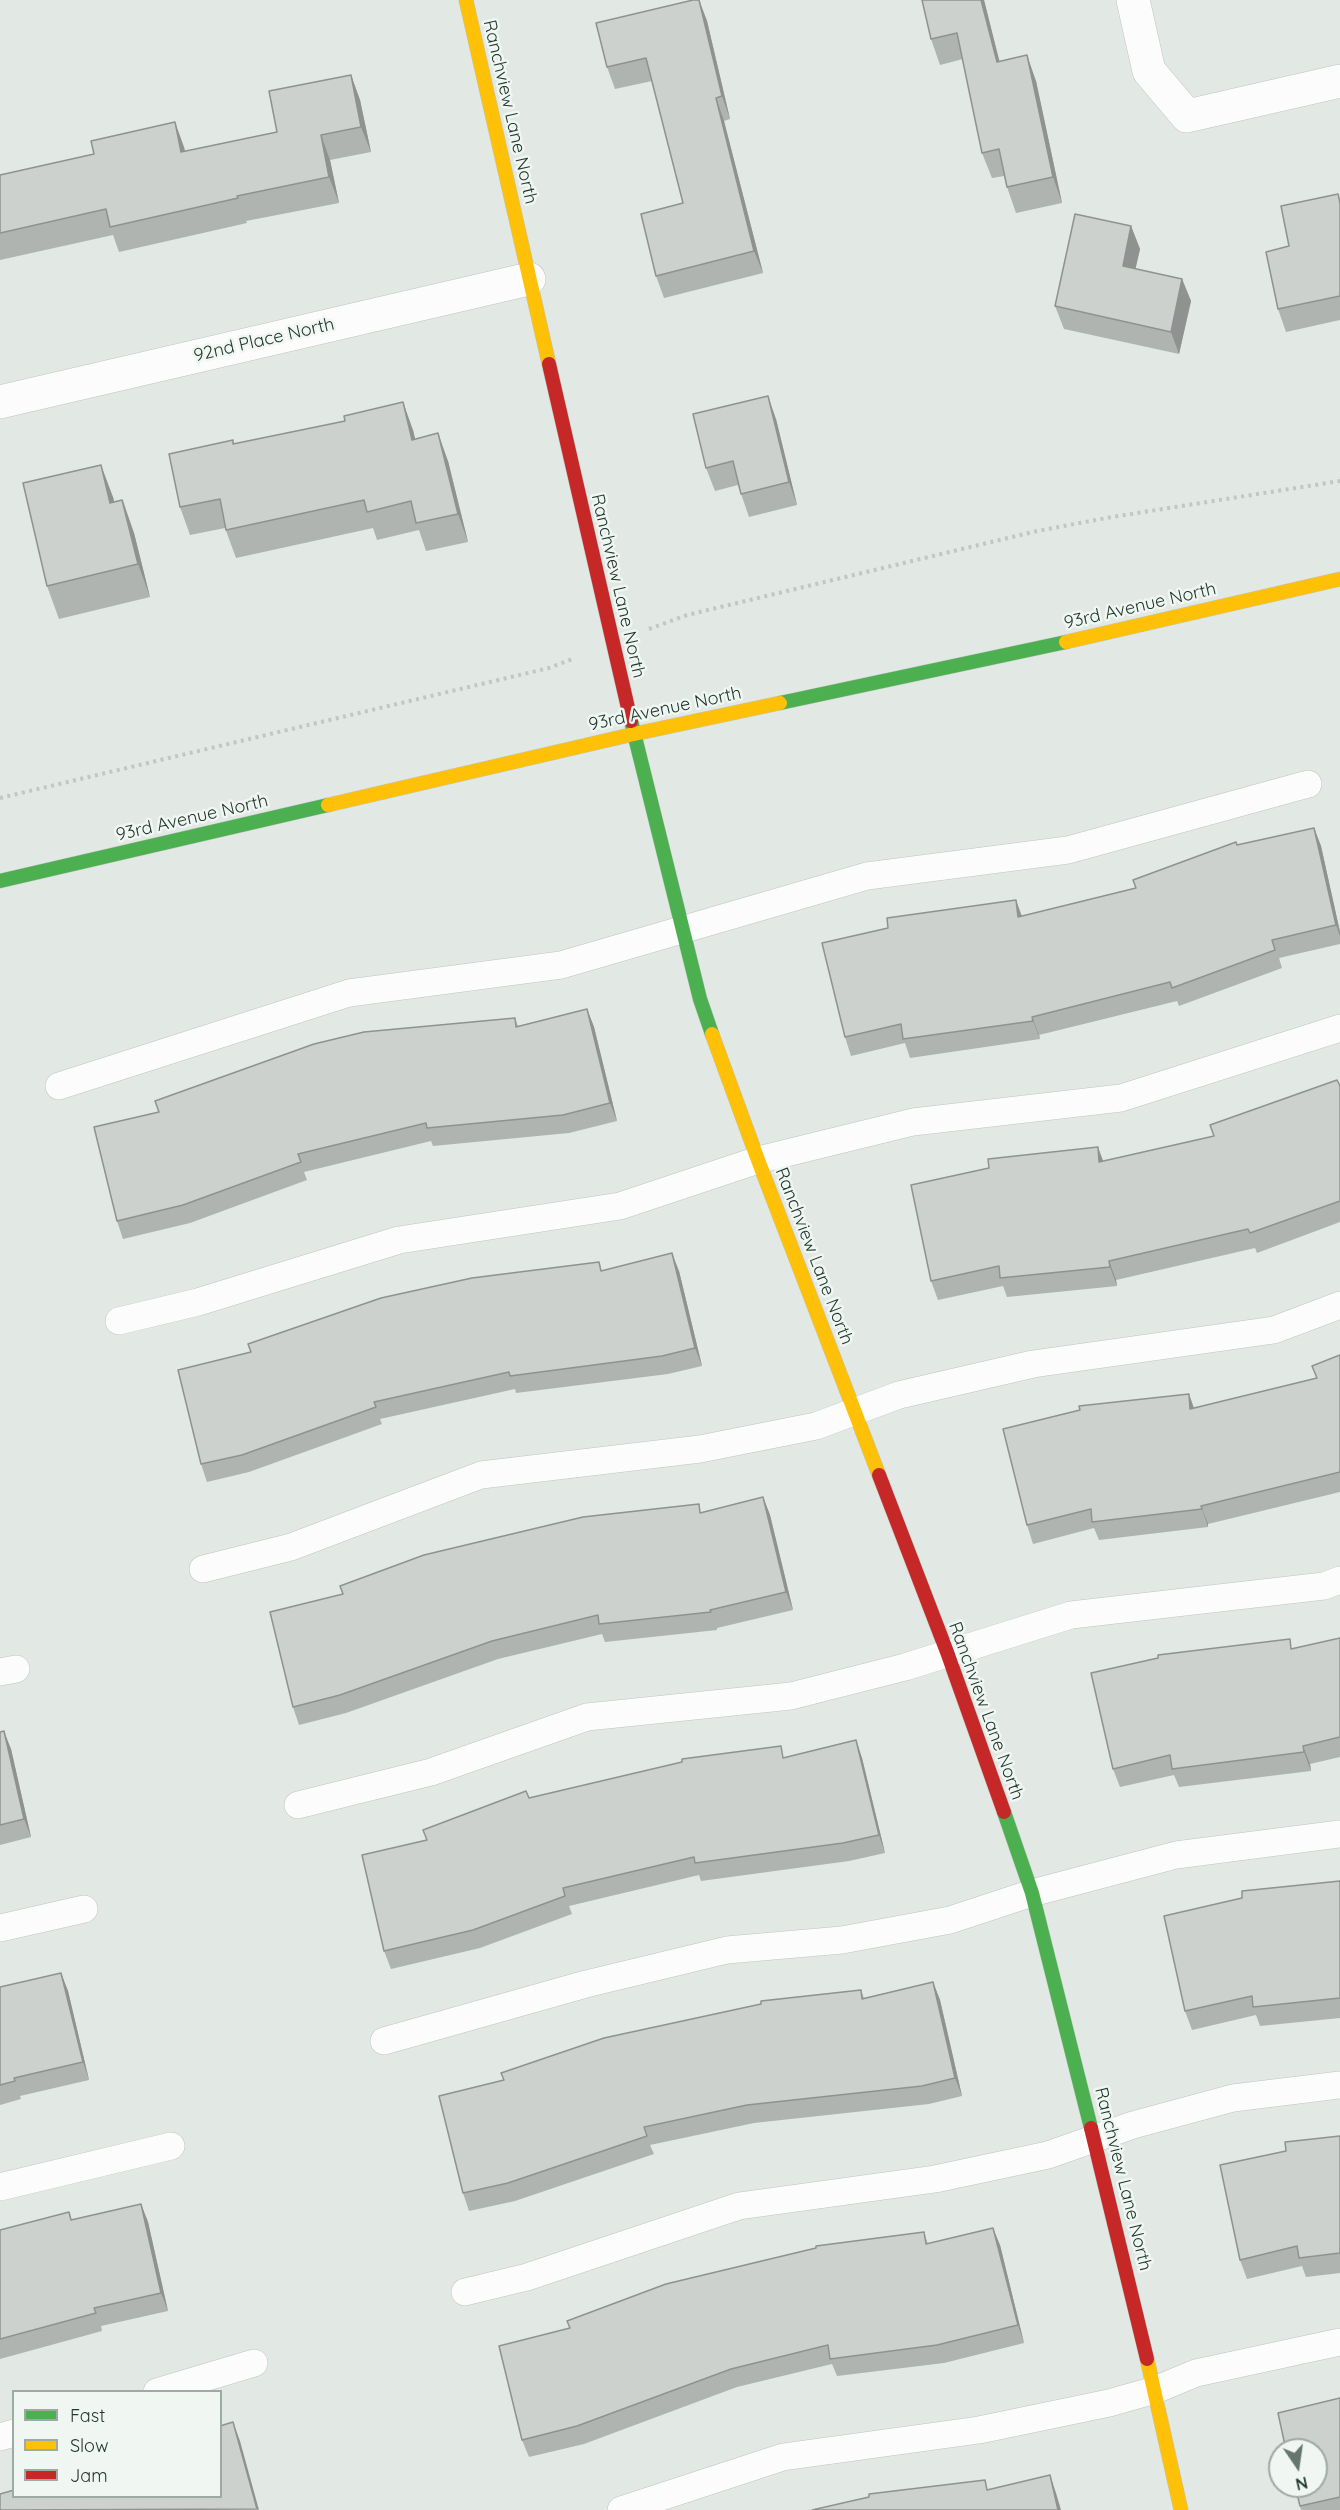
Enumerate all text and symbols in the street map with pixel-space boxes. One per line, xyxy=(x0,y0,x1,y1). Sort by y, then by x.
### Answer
street label: Ranchview Lane North xyxy=(478,18,542,206)
street label: 92nd Place North xyxy=(192,313,336,367)
street label: Ranchview Lane North xyxy=(586,492,650,680)
street label: 93rd Avenue North xyxy=(1062,578,1218,634)
street label: 93rd Avenue North xyxy=(587,682,743,736)
street label: 93rd Avenue North xyxy=(114,790,270,846)
street label: Ranchview Lane North xyxy=(770,1164,858,1348)
street label: Ranchview Lane North xyxy=(944,1619,1028,1803)
street label: Ranchview Lane North xyxy=(1090,2085,1156,2273)
legend xyxy=(12,2390,222,2498)
text: Fast xyxy=(70,2404,105,2427)
text: Slow xyxy=(70,2434,108,2457)
north arrow xyxy=(1268,2438,1328,2498)
text: Jam xyxy=(70,2464,108,2487)
text: N xyxy=(1294,2473,1310,2495)

